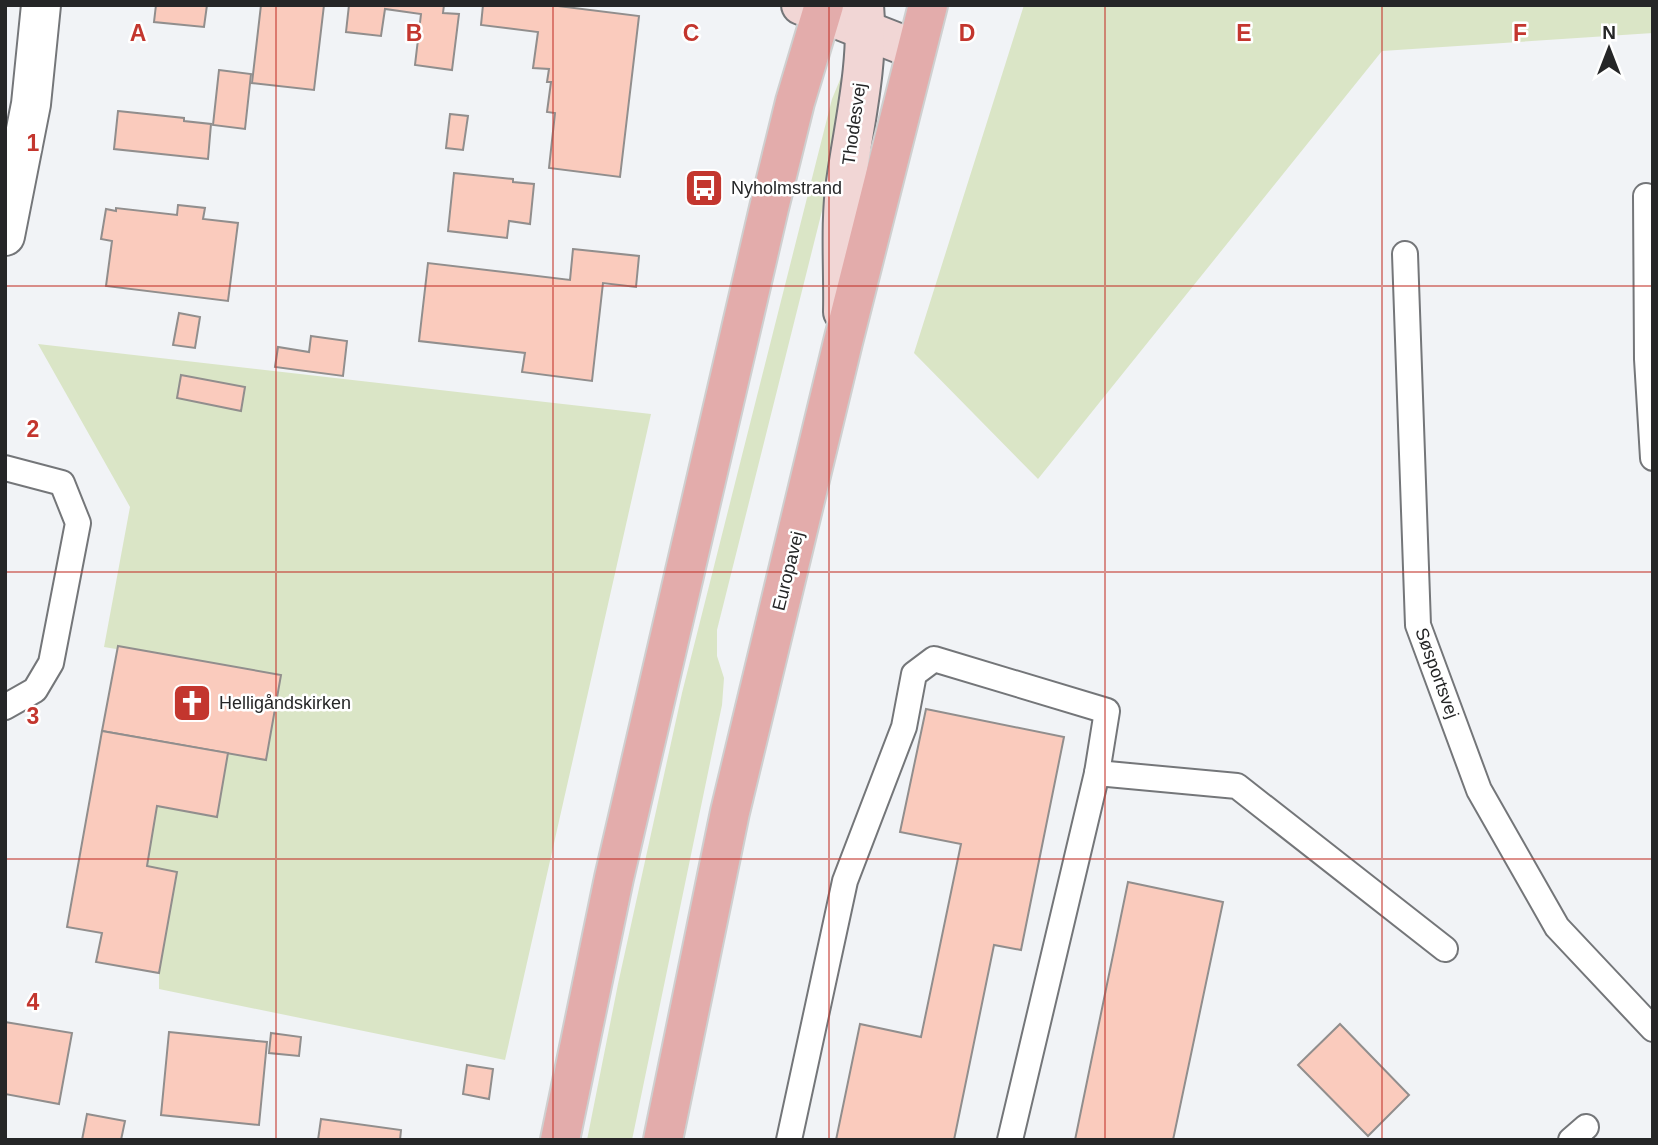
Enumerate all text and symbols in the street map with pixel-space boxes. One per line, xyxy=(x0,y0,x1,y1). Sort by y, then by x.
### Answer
north arrow xyxy=(1574,14,1644,84)
text: A xyxy=(130,20,146,46)
text: B xyxy=(406,20,422,46)
text: C xyxy=(683,20,699,46)
text: D xyxy=(959,20,975,46)
text: E xyxy=(1236,20,1252,46)
text: F xyxy=(1513,20,1527,46)
text: N xyxy=(1602,22,1616,43)
street label: Thodesvej xyxy=(838,81,870,167)
text: 1 xyxy=(27,130,40,156)
bus stop icon: Nyholmstrand xyxy=(683,167,725,209)
place label: Nyholmstrand xyxy=(731,178,842,198)
text: 2 xyxy=(27,416,39,442)
street label: Europavej xyxy=(768,529,808,613)
street label: Søsportsvej xyxy=(1411,625,1463,721)
church icon: Helligåndskirken xyxy=(171,682,213,724)
place label: Helligåndskirken xyxy=(219,693,351,713)
text: 3 xyxy=(27,703,39,729)
text: 4 xyxy=(27,989,40,1015)

